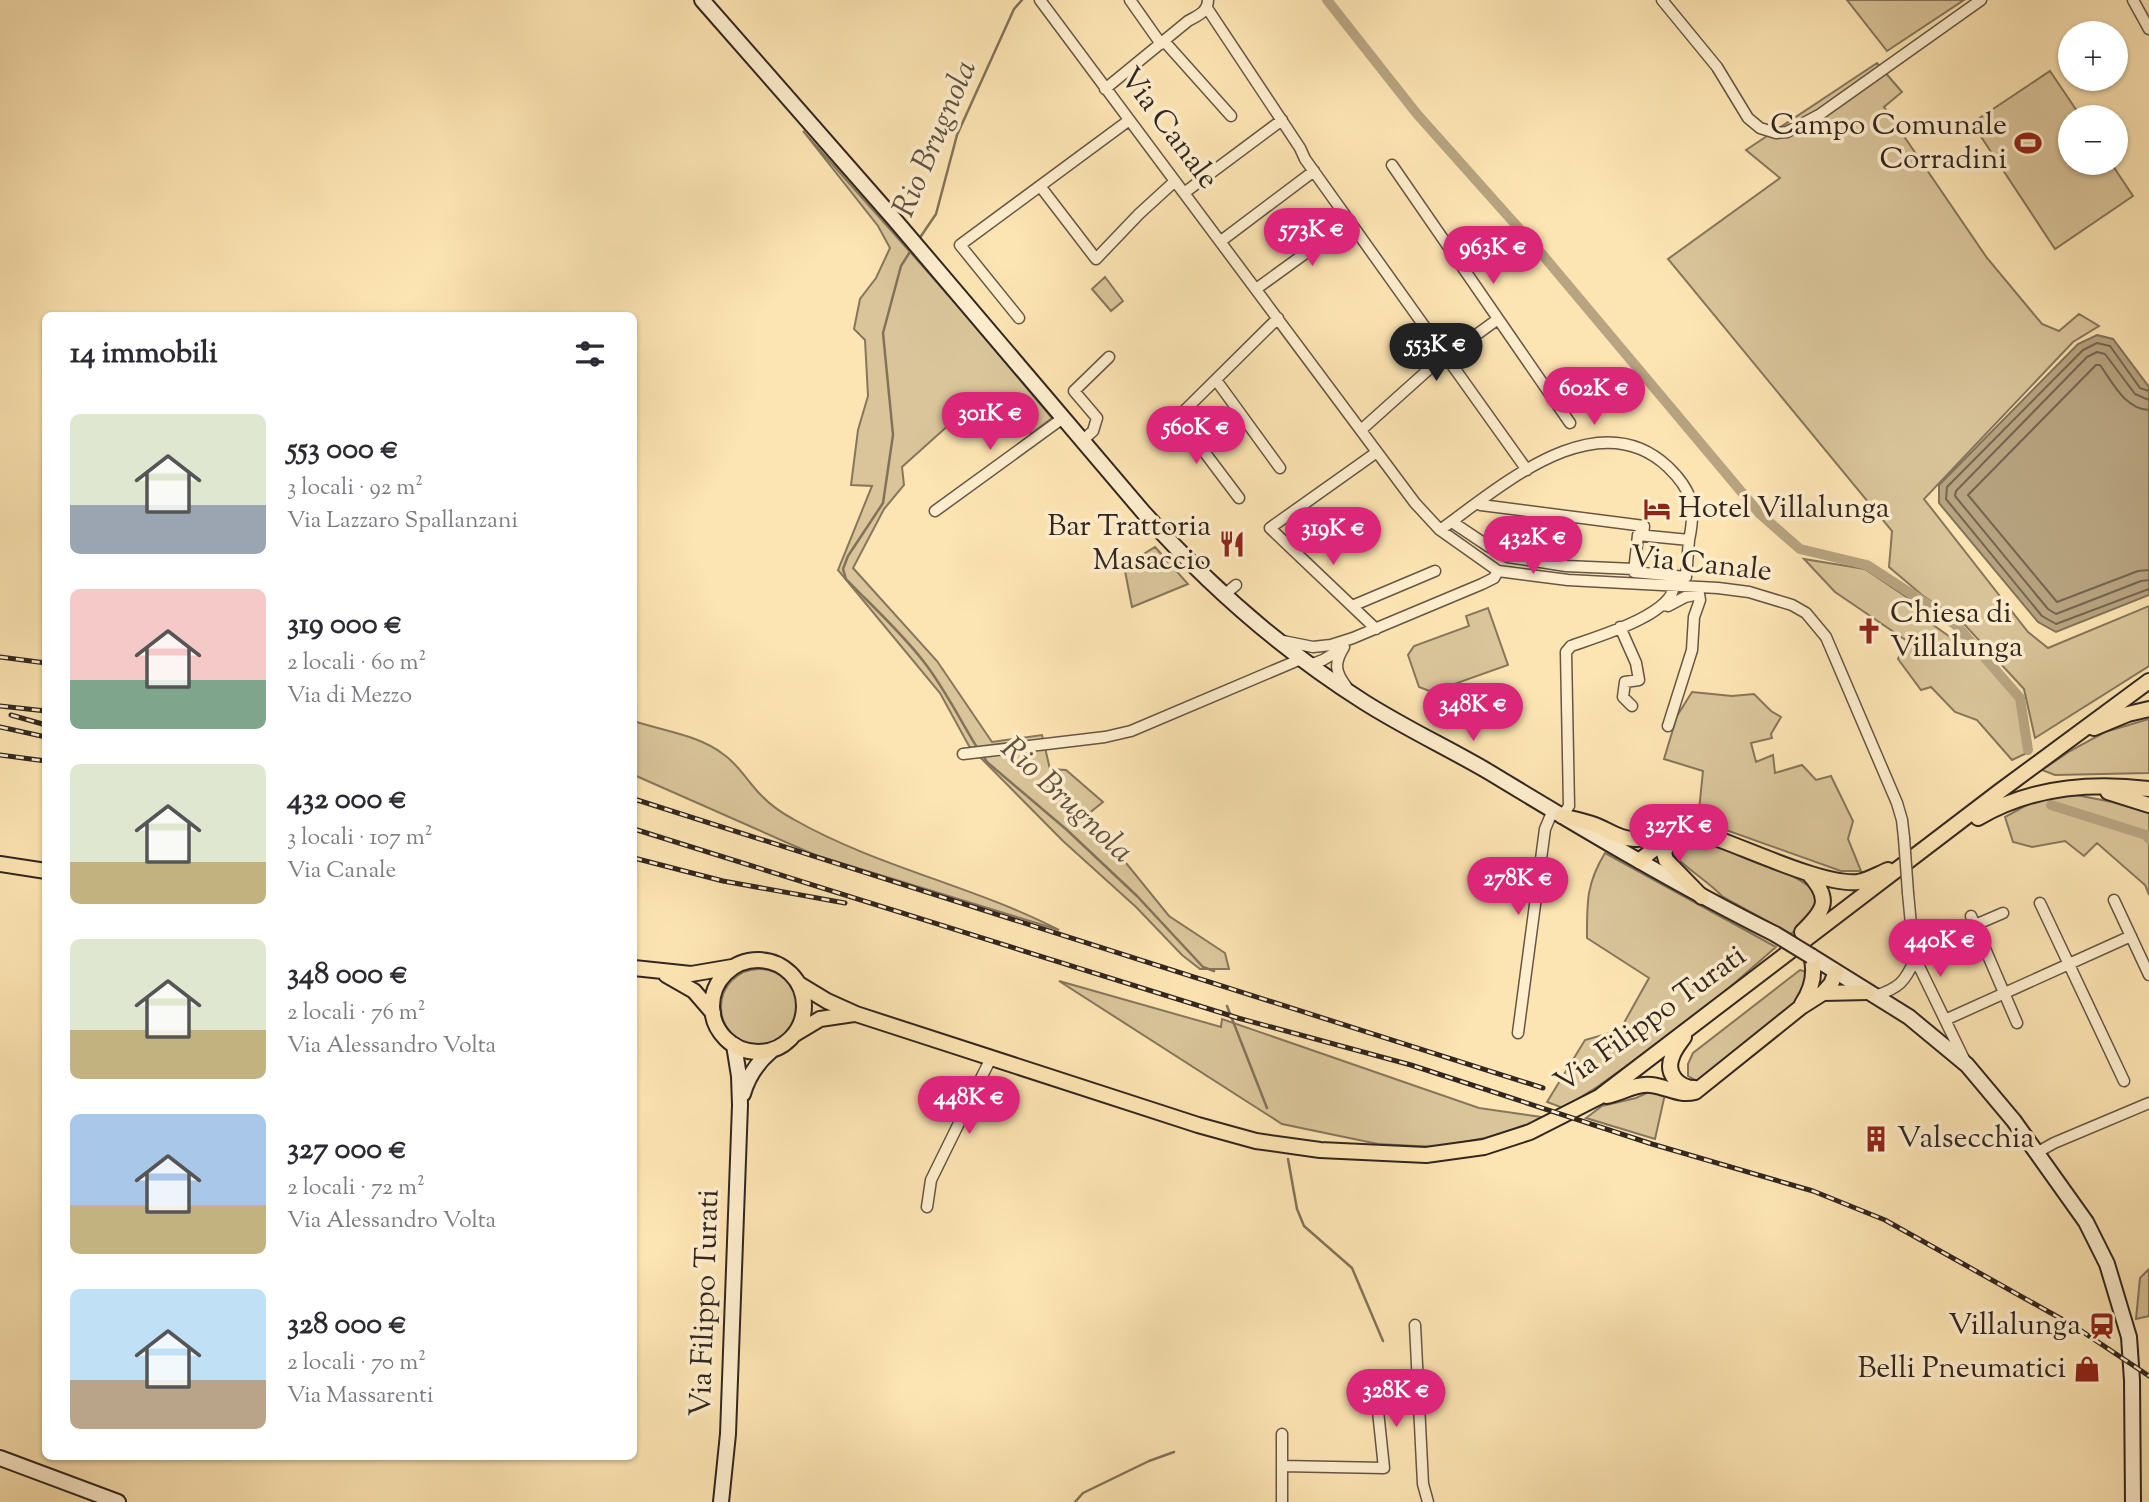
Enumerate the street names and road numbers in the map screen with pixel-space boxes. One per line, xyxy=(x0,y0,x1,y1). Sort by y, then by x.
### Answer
street label: Via Canale xyxy=(1108,59,1228,199)
street label: Via Canale xyxy=(1628,536,1774,594)
street label: Via Filippo Turati xyxy=(1546,936,1756,1104)
street label: Via Filippo Turati xyxy=(681,1188,731,1418)

